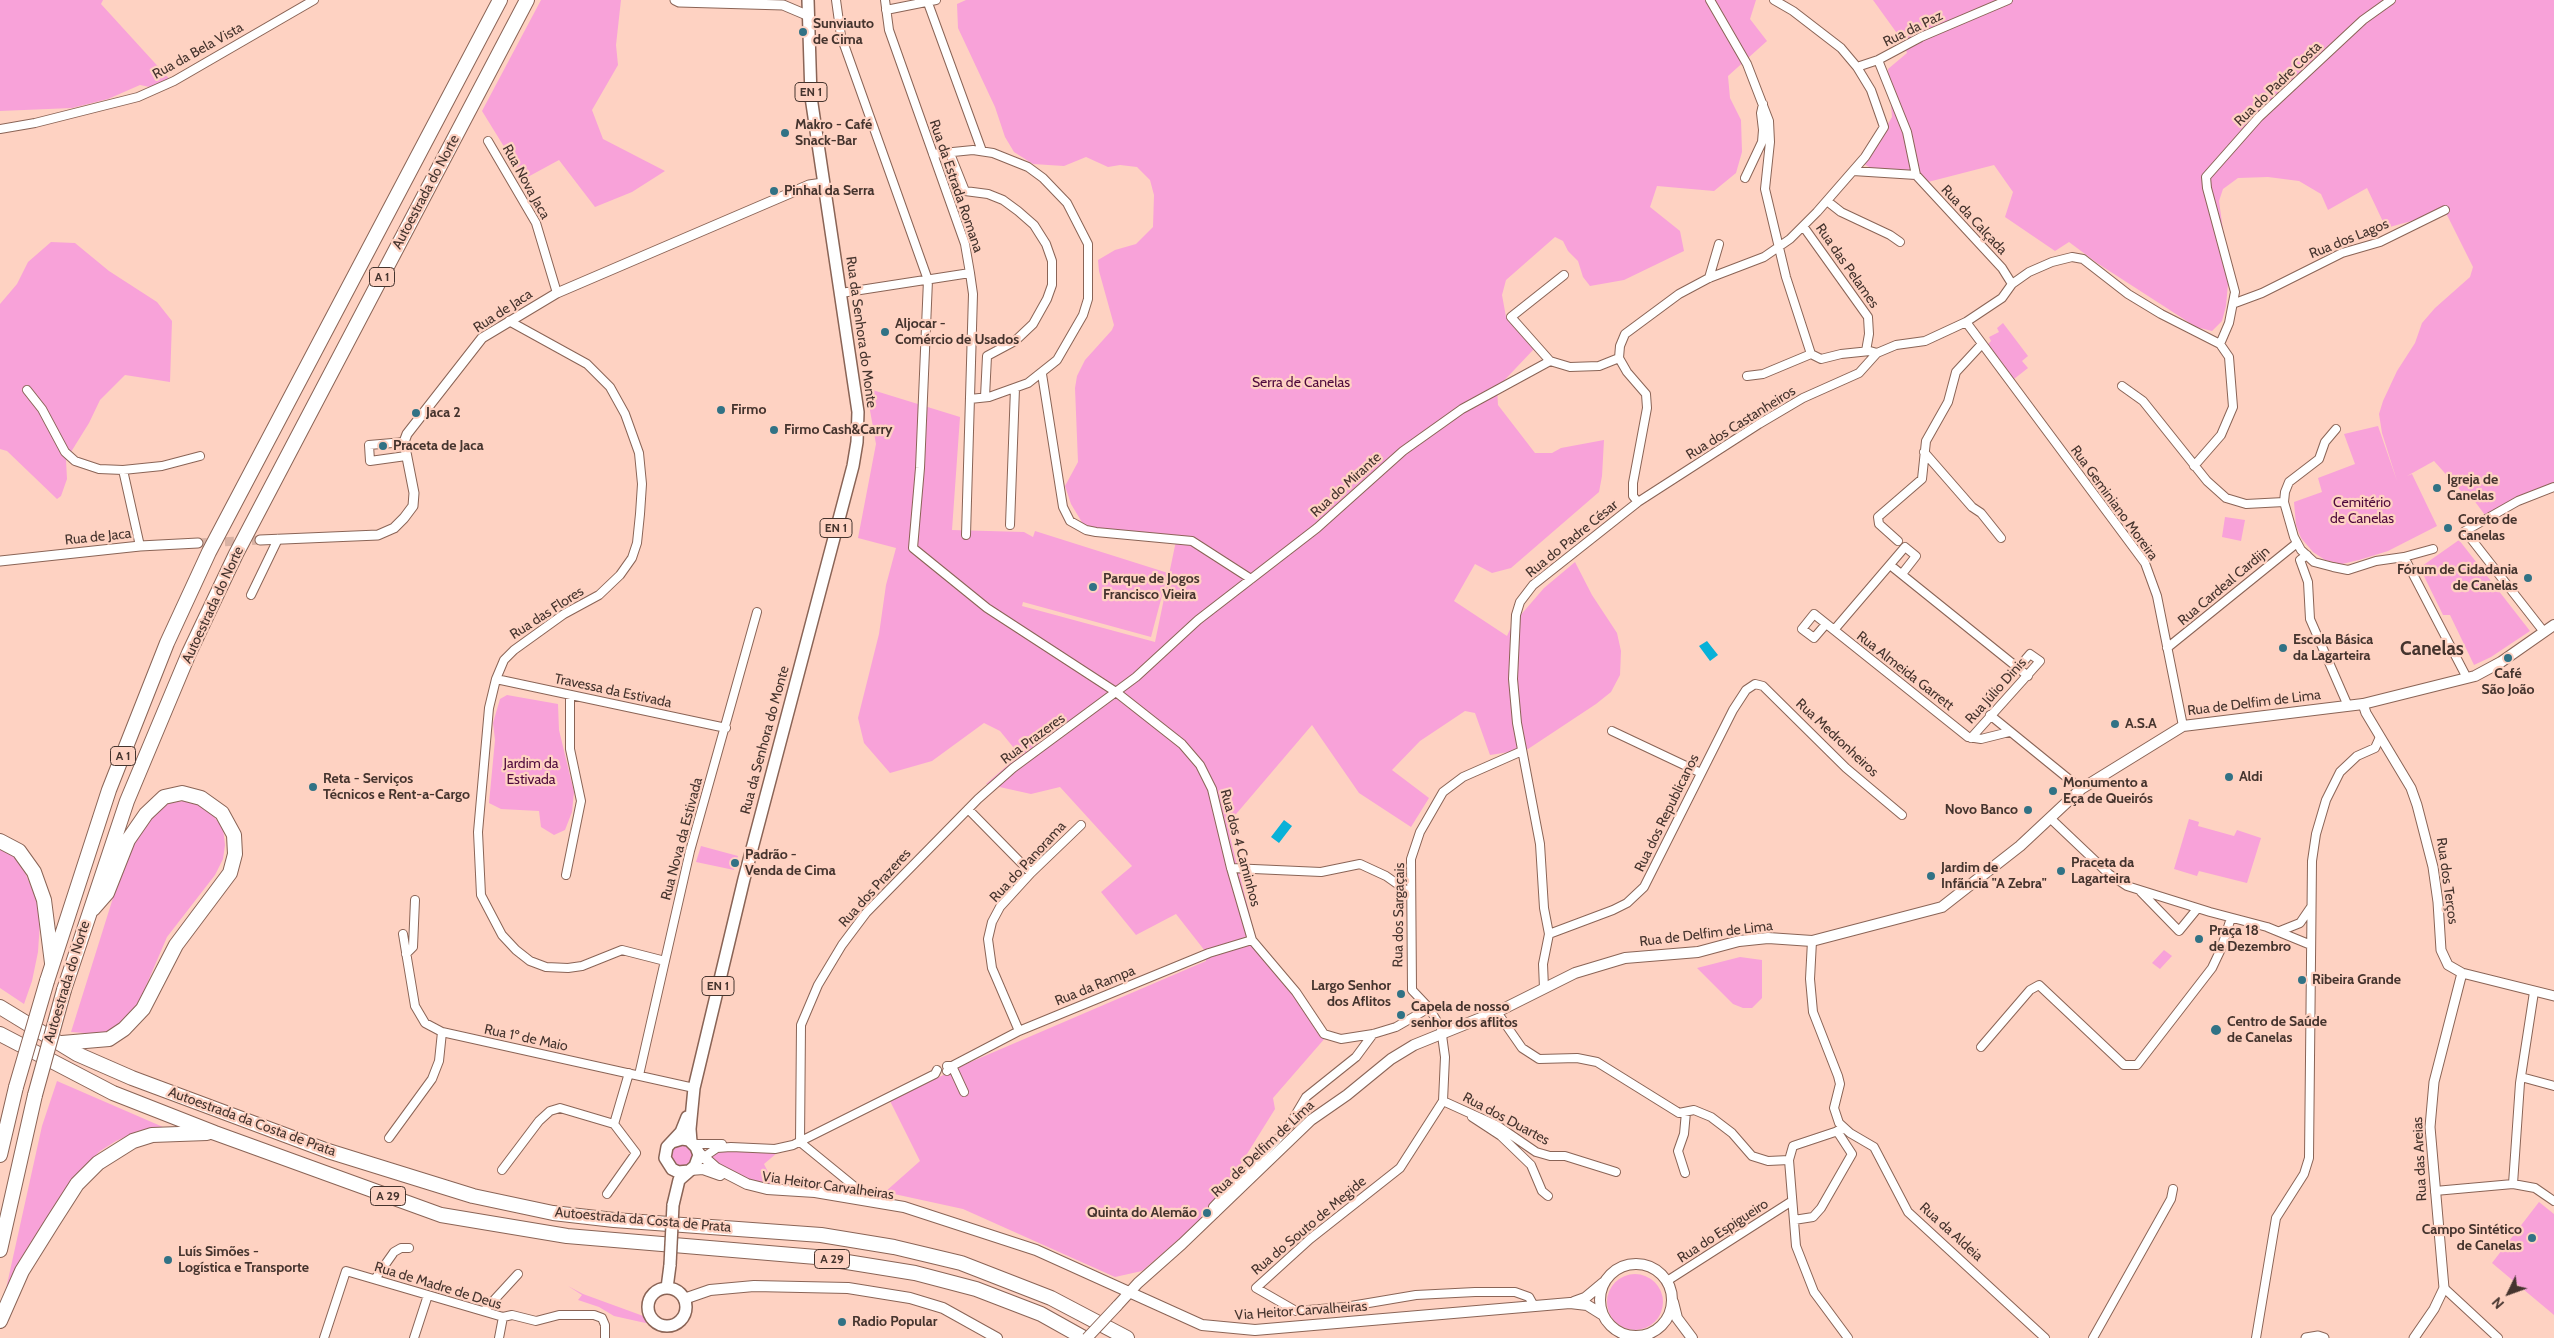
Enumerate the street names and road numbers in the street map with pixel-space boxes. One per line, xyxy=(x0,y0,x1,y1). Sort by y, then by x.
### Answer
street label: Rua da Paz xyxy=(1880,7,1946,51)
street label: Rua da Bela Vista xyxy=(150,19,246,83)
street label: Rua do Padre Costa xyxy=(2231,38,2325,130)
road number: EN 1 xyxy=(795,82,827,101)
street label: Rua da Estrada Romana xyxy=(925,117,987,255)
street label: Autoestrada do Norte xyxy=(389,132,463,252)
street label: Rua Nova Jaca xyxy=(499,142,553,222)
street label: Rua da Calçada xyxy=(1937,182,2011,258)
street label: Rua dos Lagos xyxy=(2307,215,2391,263)
street label: Rua das Pelames xyxy=(1812,221,1882,311)
street label: Rua da Senhora do Monte xyxy=(842,255,880,409)
road number: A 1 xyxy=(370,268,394,286)
street label: Rua de Jaca xyxy=(470,286,536,336)
street label: Rua dos Castanheiros xyxy=(1683,383,1799,463)
street label: Rua Geminiano Moreira xyxy=(2067,442,2161,564)
street label: Rua do Mirante xyxy=(1307,449,1385,521)
street label: Rua do Padre César xyxy=(1523,497,1621,581)
road number: EN 1 xyxy=(820,518,852,538)
street label: Rua de Jaca xyxy=(64,525,132,549)
street label: Rua Cardeal Cardijn xyxy=(2175,543,2273,629)
street label: Autoestrada do Norte xyxy=(179,544,247,666)
street label: Rua das Flores xyxy=(507,583,587,643)
street label: Rua Almeida Garrett xyxy=(1853,628,1957,714)
street label: Rua Júlio Dinis xyxy=(1962,655,2030,727)
street label: Rua da Senhora do Monte xyxy=(737,664,793,816)
street label: Travessa da Estivada xyxy=(553,670,673,712)
street label: Rua de Delfim de Lima xyxy=(2186,686,2322,720)
street label: Rua Medronheiros xyxy=(1792,695,1882,781)
street label: Rua Prazeres xyxy=(998,710,1068,768)
road number: A 1 xyxy=(110,746,136,766)
street label: Rua dos Republicanos xyxy=(1631,751,1703,875)
street label: Rua Nova da Estivada xyxy=(658,776,706,902)
street label: Rua dos 4 Caminhos xyxy=(1216,788,1264,908)
street label: Rua do Panorama xyxy=(986,818,1070,906)
street label: Rua dos Terços xyxy=(2433,837,2461,925)
street label: Rua dos Prazeres xyxy=(835,845,915,931)
street label: Rua dos Sargaçais xyxy=(1390,863,1408,967)
street label: Rua de Delfim de Lima xyxy=(1638,917,1774,951)
street label: Autoestrada do Norte xyxy=(40,919,94,1045)
street label: Rua da Rampa xyxy=(1052,962,1138,1010)
road number: EN 1 xyxy=(702,976,734,996)
street label: Rua 1º de Maio xyxy=(483,1021,569,1055)
street label: Autoestrada da Costa de Prata xyxy=(166,1084,338,1160)
street label: Rua dos Duartes xyxy=(1460,1089,1552,1149)
street label: Rua de Delfim de Lima xyxy=(1208,1097,1318,1201)
street label: Rua das Areias xyxy=(2409,1116,2431,1202)
street label: Via Heitor Carvalheiras xyxy=(761,1168,895,1204)
street label: Rua do Souto de Megide xyxy=(1248,1173,1370,1279)
road number: A 29 xyxy=(370,1186,406,1206)
street label: Rua do Espigueiro xyxy=(1675,1195,1771,1267)
street label: Rua da Aldeia xyxy=(1916,1199,1986,1265)
street label: Autoestrada da Costa de Prata xyxy=(554,1204,732,1236)
road number: A 29 xyxy=(814,1250,850,1268)
street label: Rua de Madre de Deus xyxy=(372,1259,504,1313)
street label: Via Heitor Carvalheiras xyxy=(1234,1298,1368,1324)

